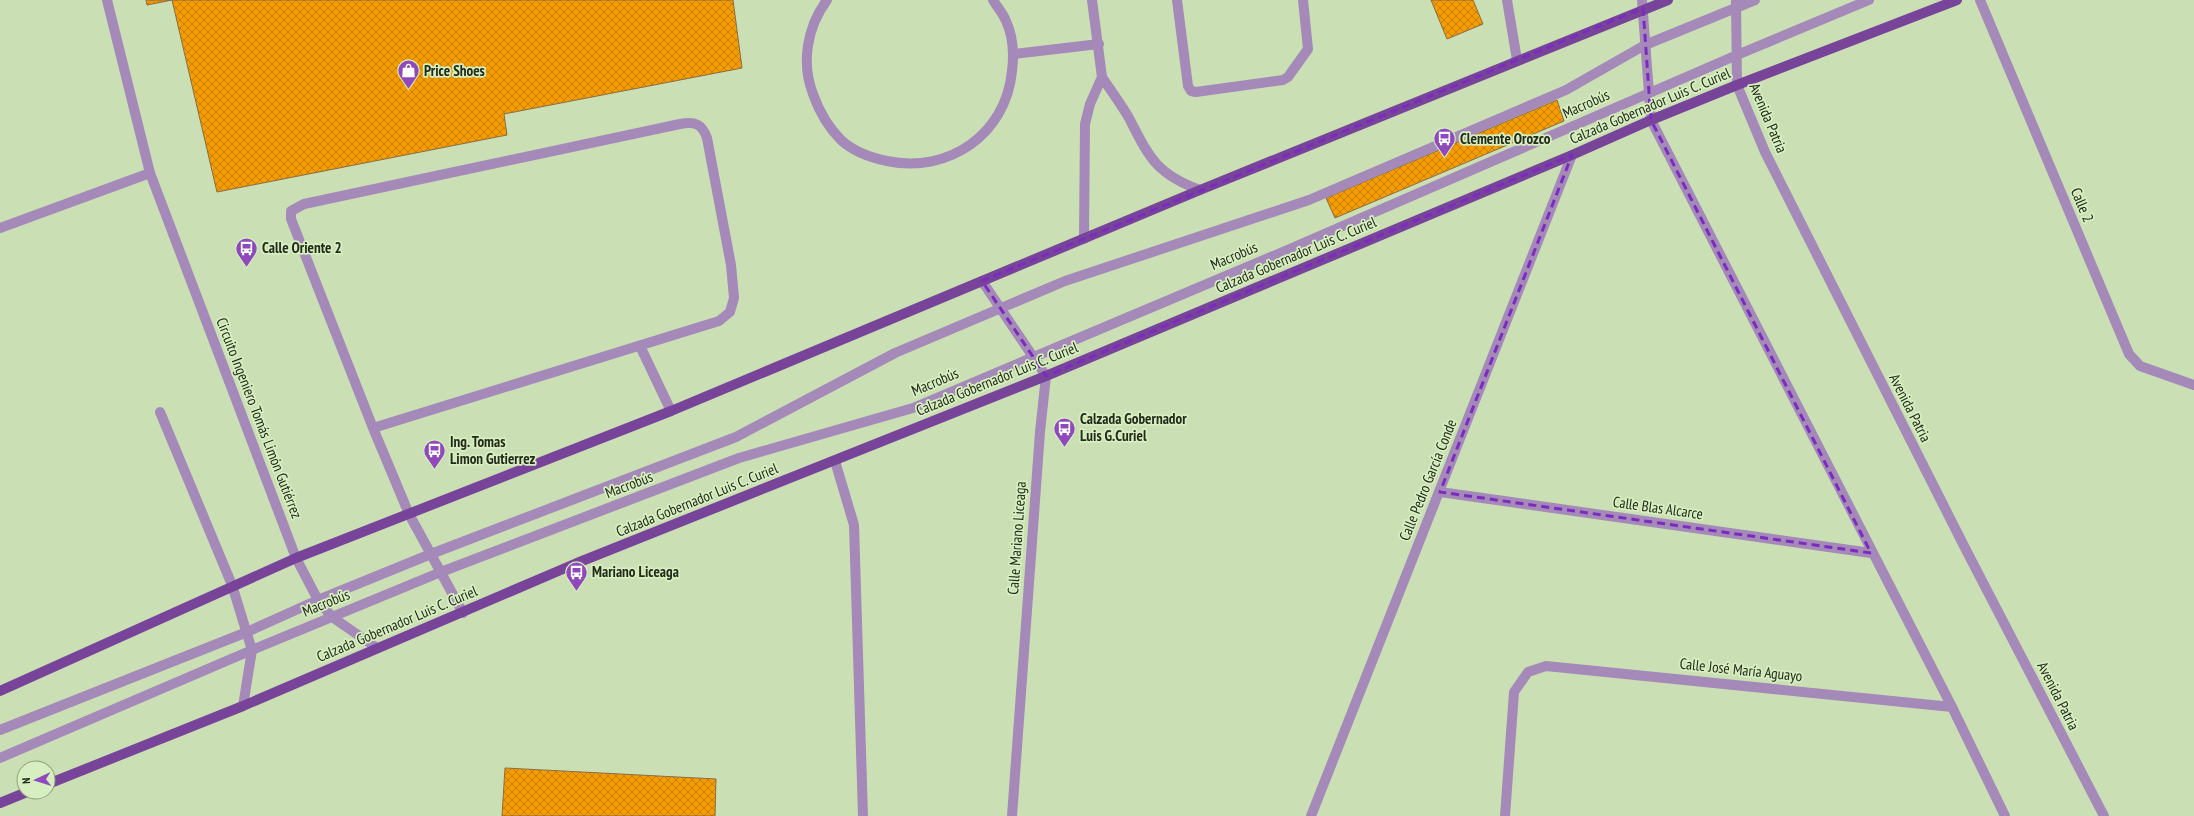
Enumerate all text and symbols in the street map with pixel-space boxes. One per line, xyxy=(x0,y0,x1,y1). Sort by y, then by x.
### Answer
shop icon: Price Shoes xyxy=(395,58,421,91)
place label: Price Shoes xyxy=(424,61,485,80)
street label: Calzada Gobernador Luis C. Curiel xyxy=(1567,63,1733,148)
street label: Avenida Patria xyxy=(1745,80,1792,156)
street label: Macrobús xyxy=(1559,85,1612,122)
bus stop icon: Clemente Orozco xyxy=(1432,126,1458,159)
place label: Clemente Orozco xyxy=(1460,129,1551,148)
street label: Calle 2 xyxy=(2067,185,2098,225)
street label: Calzada Gobernador Luis C. Curiel xyxy=(1213,212,1379,297)
bus stop icon: Calle Oriente 2 xyxy=(234,235,260,268)
street label: Macrobús xyxy=(1207,237,1260,274)
place label: Calle Oriente 2 xyxy=(262,238,342,257)
street label: Circuito Ingeniero Tomás Limón Gutiérrez xyxy=(212,315,307,521)
street label: Calzada Gobernador Luis C. Curiel xyxy=(913,337,1081,420)
street label: Macrobús xyxy=(908,363,961,400)
street label: Avenida Patria xyxy=(1885,370,1936,445)
place label: Calzada Gobernador Luis G.Curiel xyxy=(1080,409,1187,445)
bus stop icon: Calzada Gobernador Luis G.Curiel xyxy=(1052,415,1078,448)
street label: Calle Pedro García Conde xyxy=(1395,416,1461,543)
place label: Ing. Tomas Limon Gutierrez xyxy=(450,432,536,468)
bus stop icon: Ing. Tomas Limon Gutierrez xyxy=(421,438,447,471)
street label: Calzada Gobernador Luis C. Curiel xyxy=(613,458,781,541)
street label: Macrobús xyxy=(602,467,655,502)
street label: Calle Mariano Liceaga xyxy=(1003,481,1030,595)
street label: Calle Blas Alcarce xyxy=(1612,492,1704,523)
bus stop icon: Mariano Liceaga xyxy=(564,559,590,592)
place label: Mariano Liceaga xyxy=(592,562,679,581)
street label: Calzada Gobernador Luis C. Curiel xyxy=(314,581,480,666)
street label: Macrobús xyxy=(299,584,352,621)
street label: Calle José María Aguayo xyxy=(1679,654,1803,685)
street label: Avenida Patria xyxy=(2033,658,2084,733)
north arrow xyxy=(16,760,56,800)
text: N xyxy=(19,777,33,784)

